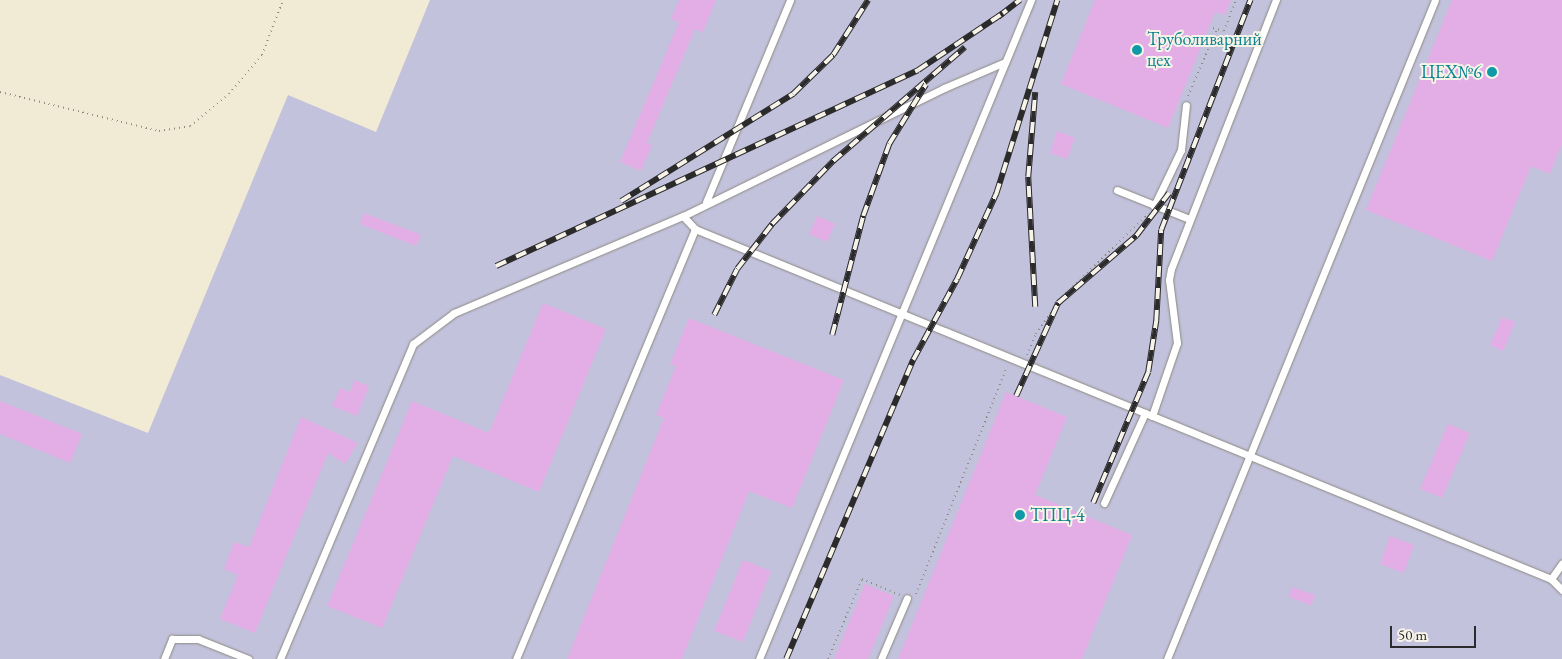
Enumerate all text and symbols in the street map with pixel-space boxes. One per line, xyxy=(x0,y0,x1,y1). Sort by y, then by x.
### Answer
place label: Труболиварний цех xyxy=(1147,29,1262,72)
marker: Труболиварний цех xyxy=(1131,44,1143,56)
place label: ЦЕХ№6 xyxy=(1421,61,1482,83)
marker: ЦЕХ№6 xyxy=(1486,66,1498,78)
place label: ТПЦ-4 xyxy=(1030,504,1085,526)
marker: ТПЦ-4 xyxy=(1014,509,1026,521)
scale bar xyxy=(1392,616,1478,648)
text: 50 m xyxy=(1398,625,1427,644)

